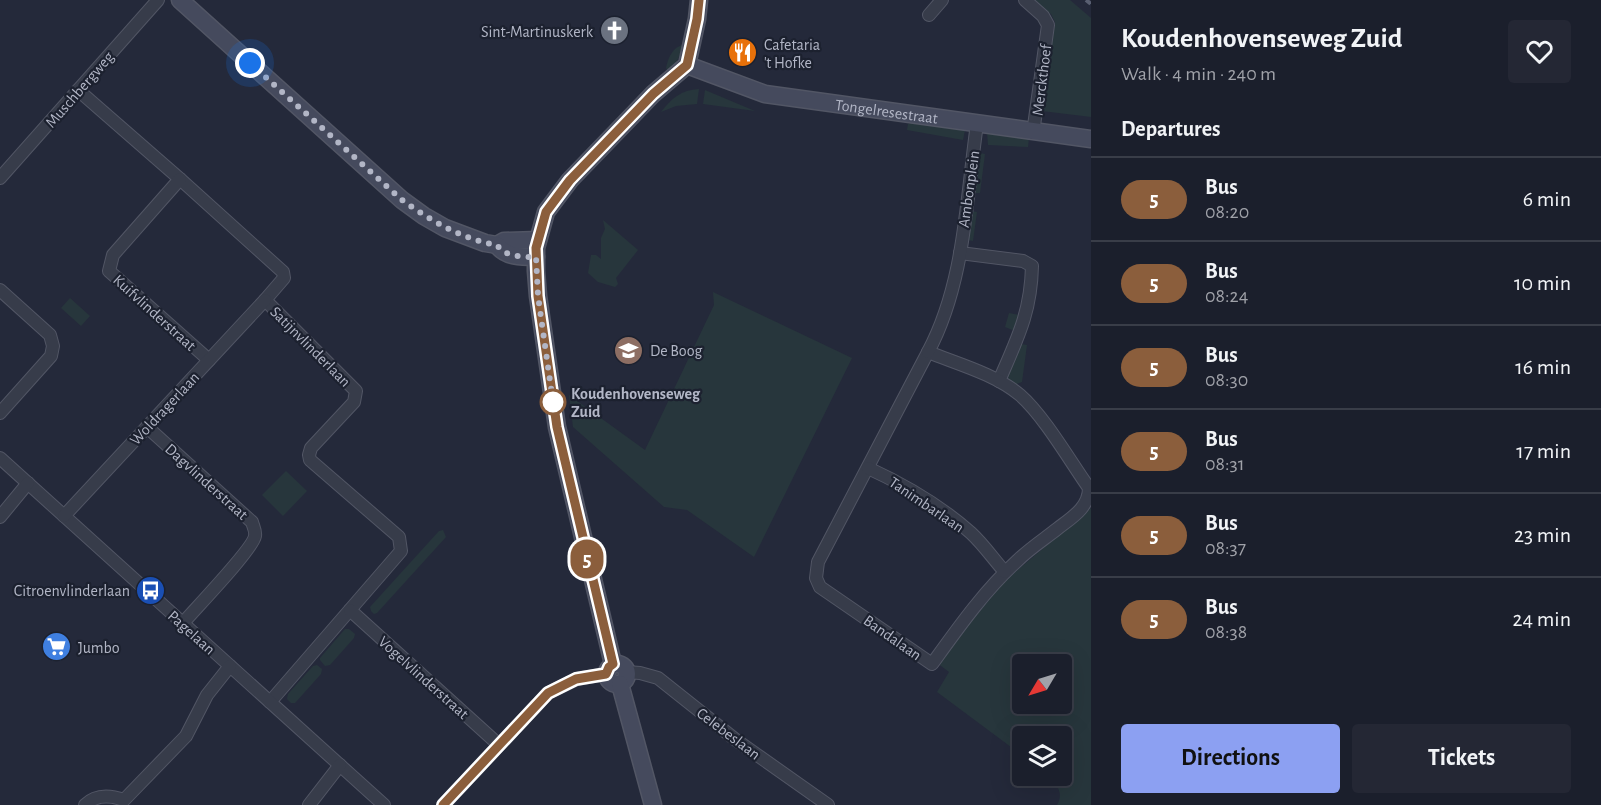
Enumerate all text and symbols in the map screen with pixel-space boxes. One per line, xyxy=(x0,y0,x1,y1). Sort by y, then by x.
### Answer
church icon: Sint-Martinuskerk xyxy=(598,15,630,47)
button: heart xyxy=(1508,20,1571,83)
place label: Sint-Martinuskerk xyxy=(481,24,594,40)
text: Koudenhovenseweg Zuid xyxy=(1121,25,1402,53)
restaurant icon: Cafetaria 't Hofke xyxy=(727,37,759,69)
place label: Cafetaria 't Hofke xyxy=(764,37,820,71)
street label: Merckthoef xyxy=(1030,42,1054,117)
street label: Muschbergweg xyxy=(43,48,117,131)
your location xyxy=(235,48,265,78)
text: Walk · 4 min · 240 m xyxy=(1121,64,1276,84)
street label: Tongelresestraat xyxy=(834,97,939,127)
text: Departures xyxy=(1121,118,1221,140)
street label: Ambonplein xyxy=(956,150,982,229)
text: Bus xyxy=(1205,176,1238,198)
text: 6 min xyxy=(1523,188,1571,210)
text: 5 xyxy=(1149,189,1159,210)
text: 08:20 xyxy=(1205,202,1249,222)
text: Bus xyxy=(1205,260,1238,282)
street label: Kuifvlinderstraat xyxy=(110,272,199,354)
text: 10 min xyxy=(1514,272,1571,294)
text: 5 xyxy=(1149,273,1159,294)
text: 08:24 xyxy=(1205,286,1248,306)
street label: Satijnvlinderlaan xyxy=(266,303,354,391)
school or university icon: De Boog xyxy=(613,334,645,366)
place label: De Boog xyxy=(650,343,702,359)
text: Bus xyxy=(1205,344,1238,366)
text: 16 min xyxy=(1515,356,1571,378)
text: 5 xyxy=(1149,357,1159,378)
street label: Woldragerlaan xyxy=(127,369,202,448)
text: 08:30 xyxy=(1205,370,1248,390)
place label: Koudenhovenseweg Zuid xyxy=(571,386,701,420)
marker: Koudenhovenseweg Zuid xyxy=(540,389,566,415)
text: Bus xyxy=(1205,428,1238,450)
text: 17 min xyxy=(1516,440,1571,462)
street label: Dagvlinderstraat xyxy=(162,441,251,523)
text: 5 xyxy=(1149,441,1159,462)
text: 08:31 xyxy=(1205,454,1245,474)
street label: Tanimbarlaan xyxy=(886,474,967,536)
text: Bus xyxy=(1205,512,1238,534)
text: 23 min xyxy=(1514,524,1571,546)
text: 5 xyxy=(1149,525,1159,546)
text: 08:37 xyxy=(1205,538,1246,558)
line badge: 5 xyxy=(568,540,606,578)
text: 5 xyxy=(582,549,592,570)
bus stop icon: Citroenvlinderlaan xyxy=(135,574,167,606)
place label: Citroenvlinderlaan xyxy=(14,583,130,599)
text: Bus xyxy=(1205,596,1238,618)
street label: Pagelaan xyxy=(165,608,218,658)
text: 24 min xyxy=(1513,608,1571,630)
text: 5 xyxy=(1149,609,1159,630)
street label: Bandalaan xyxy=(861,612,924,663)
text: 08:38 xyxy=(1205,622,1247,642)
supermarket icon: Jumbo xyxy=(41,631,73,663)
street label: Vogelvlinderstraat xyxy=(375,633,471,722)
place label: Jumbo xyxy=(78,640,120,656)
north arrow xyxy=(1012,654,1072,714)
map controls xyxy=(1012,654,1072,786)
street label: Celebeslaan xyxy=(694,705,763,763)
button: Directions xyxy=(1121,724,1340,793)
button: Tickets xyxy=(1352,724,1571,793)
button: layers xyxy=(1012,726,1072,786)

